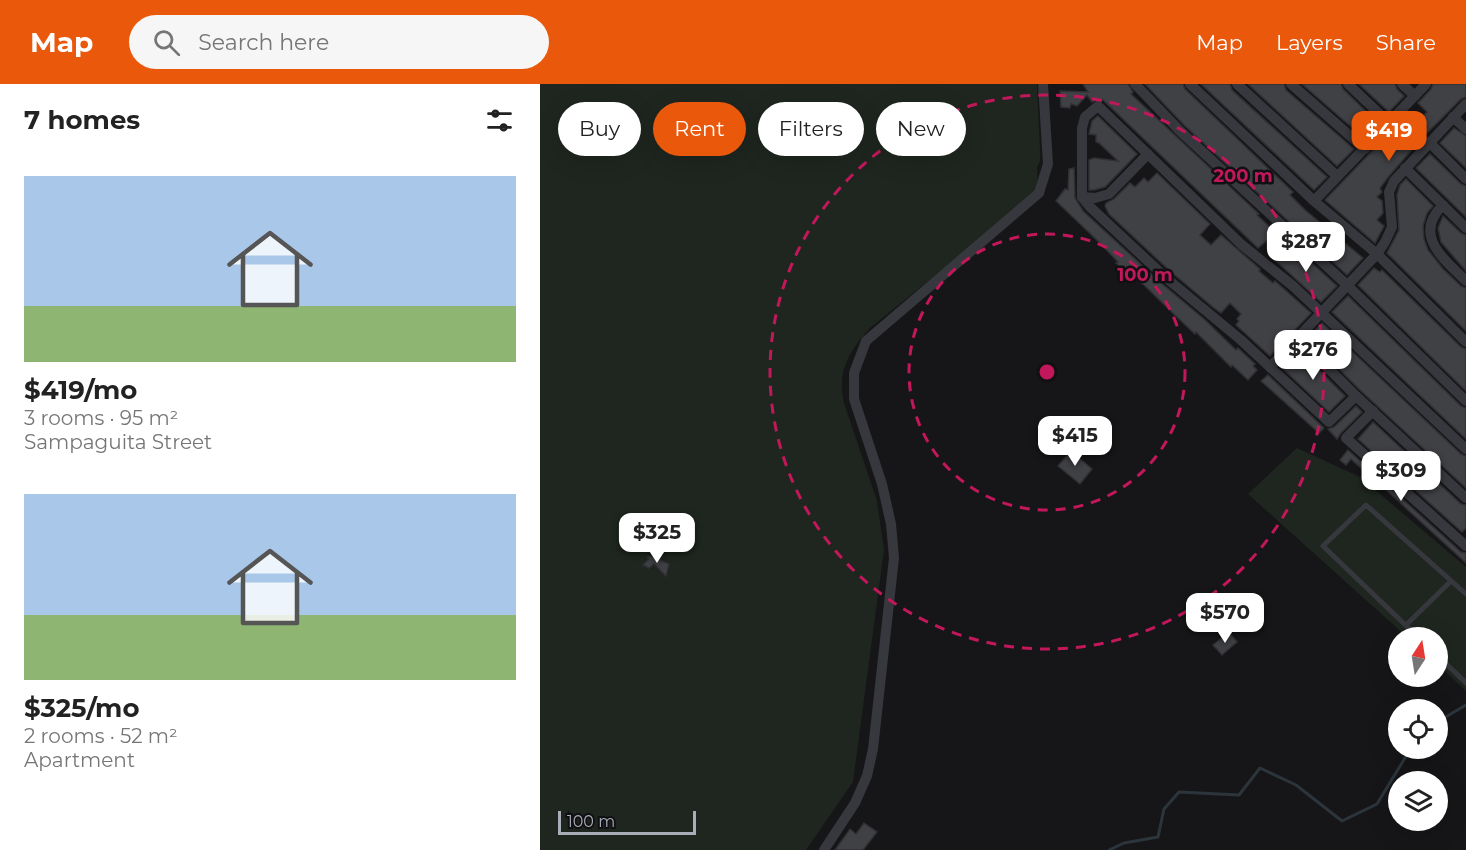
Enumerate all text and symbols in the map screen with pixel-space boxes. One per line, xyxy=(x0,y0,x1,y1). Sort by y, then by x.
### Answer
search box xyxy=(129,15,549,69)
text: Map xyxy=(30,25,93,59)
icon: search xyxy=(150,26,183,59)
text: Search here xyxy=(198,29,329,56)
text: Map xyxy=(1196,30,1243,55)
text: Layers xyxy=(1276,30,1343,55)
text: Share xyxy=(1376,30,1436,55)
chip: Buy xyxy=(558,102,641,156)
chip: Rent xyxy=(653,102,746,156)
chip: Filters xyxy=(758,102,864,156)
chip: New xyxy=(876,102,966,156)
text: 7 homes xyxy=(24,104,140,136)
icon: filters xyxy=(483,104,516,137)
pin: $419 xyxy=(1353,111,1425,162)
text: $419 xyxy=(1366,118,1412,142)
text: 200 m xyxy=(1213,165,1273,187)
icon: home xyxy=(216,215,324,323)
pin: $287 xyxy=(1270,222,1342,273)
text: $287 xyxy=(1281,229,1331,253)
text: 100 m xyxy=(1117,264,1173,286)
pin: $276 xyxy=(1277,330,1349,381)
text: $276 xyxy=(1288,337,1338,361)
centre of rings xyxy=(1037,362,1057,382)
text: $419/mo xyxy=(24,374,137,406)
text: 3 rooms · 95 m² xyxy=(24,406,178,430)
pin: $415 xyxy=(1039,416,1111,467)
text: $415 xyxy=(1052,423,1098,447)
text: Sampaguita Street xyxy=(24,430,212,454)
pin: $309 xyxy=(1365,451,1437,502)
text: $309 xyxy=(1376,458,1426,482)
pin: $325 xyxy=(621,513,693,564)
text: $325 xyxy=(633,520,681,544)
icon: home xyxy=(216,533,324,641)
pin: $570 xyxy=(1189,593,1261,644)
text: $570 xyxy=(1200,600,1250,624)
north arrow xyxy=(1388,627,1448,687)
map controls xyxy=(1388,627,1448,831)
text: $325/mo xyxy=(24,692,140,724)
button: locate xyxy=(1388,699,1448,759)
text: 2 rooms · 52 m² xyxy=(24,724,178,748)
text: Apartment xyxy=(24,748,135,772)
button: layers xyxy=(1388,771,1448,831)
scale bar xyxy=(558,808,696,836)
text: 100 m xyxy=(567,812,615,831)

